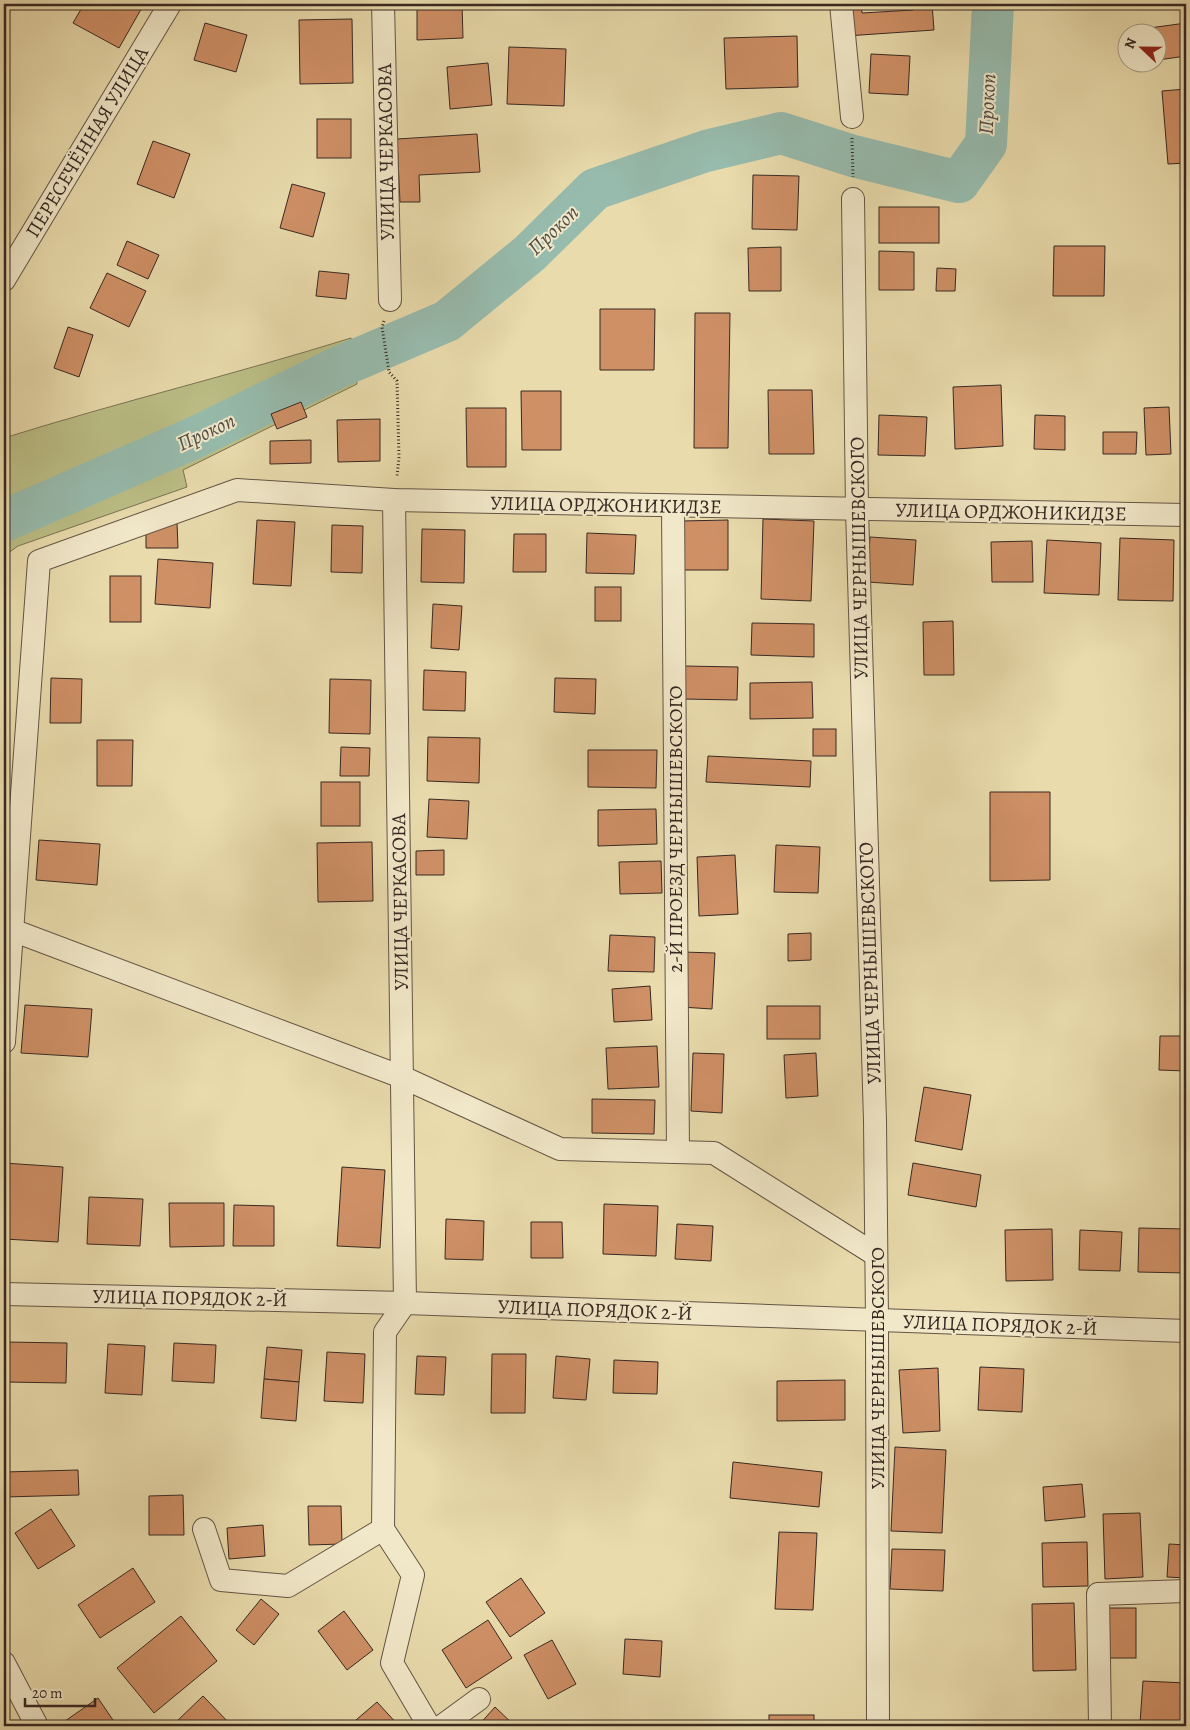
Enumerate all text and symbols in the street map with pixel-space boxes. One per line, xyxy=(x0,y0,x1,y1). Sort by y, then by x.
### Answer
north arrow xyxy=(1118,22,1168,72)
text: N xyxy=(1120,35,1141,52)
street label: ПЕРЕСЕЧЁННАЯ УЛИЦА xyxy=(19,41,155,243)
street label: УЛИЦА ЧЕРКАСОВА xyxy=(371,63,401,241)
water label: Прокоп xyxy=(971,73,1003,135)
water label: Прокоп xyxy=(521,199,585,261)
water label: Прокоп xyxy=(172,406,240,458)
street label: УЛИЦА ЧЕРНЫШЕВСКОГО xyxy=(843,436,875,679)
street label: УЛИЦА ОРДЖОНИКИДЗЕ xyxy=(490,489,722,521)
street label: УЛИЦА ОРДЖОНИКИДЗЕ xyxy=(895,496,1127,528)
street label: 2-Й ПРОЕЗД ЧЕРНЫШЕВСКОГО xyxy=(662,685,689,973)
street label: УЛИЦА ЧЕРКАСОВА xyxy=(385,813,415,991)
street label: УЛИЦА ЧЕРНЫШЕВСКОГО xyxy=(852,841,888,1085)
street label: УЛИЦА ЧЕРНЫШЕВСКОГО xyxy=(864,1247,891,1489)
street label: УЛИЦА ПОРЯДОК 2-Й xyxy=(92,1283,288,1313)
street label: УЛИЦА ПОРЯДОК 2-Й xyxy=(497,1293,693,1327)
street label: УЛИЦА ПОРЯДОК 2-Й xyxy=(902,1308,1098,1342)
scale bar xyxy=(25,1675,95,1707)
text: 20 m xyxy=(32,1683,63,1703)

